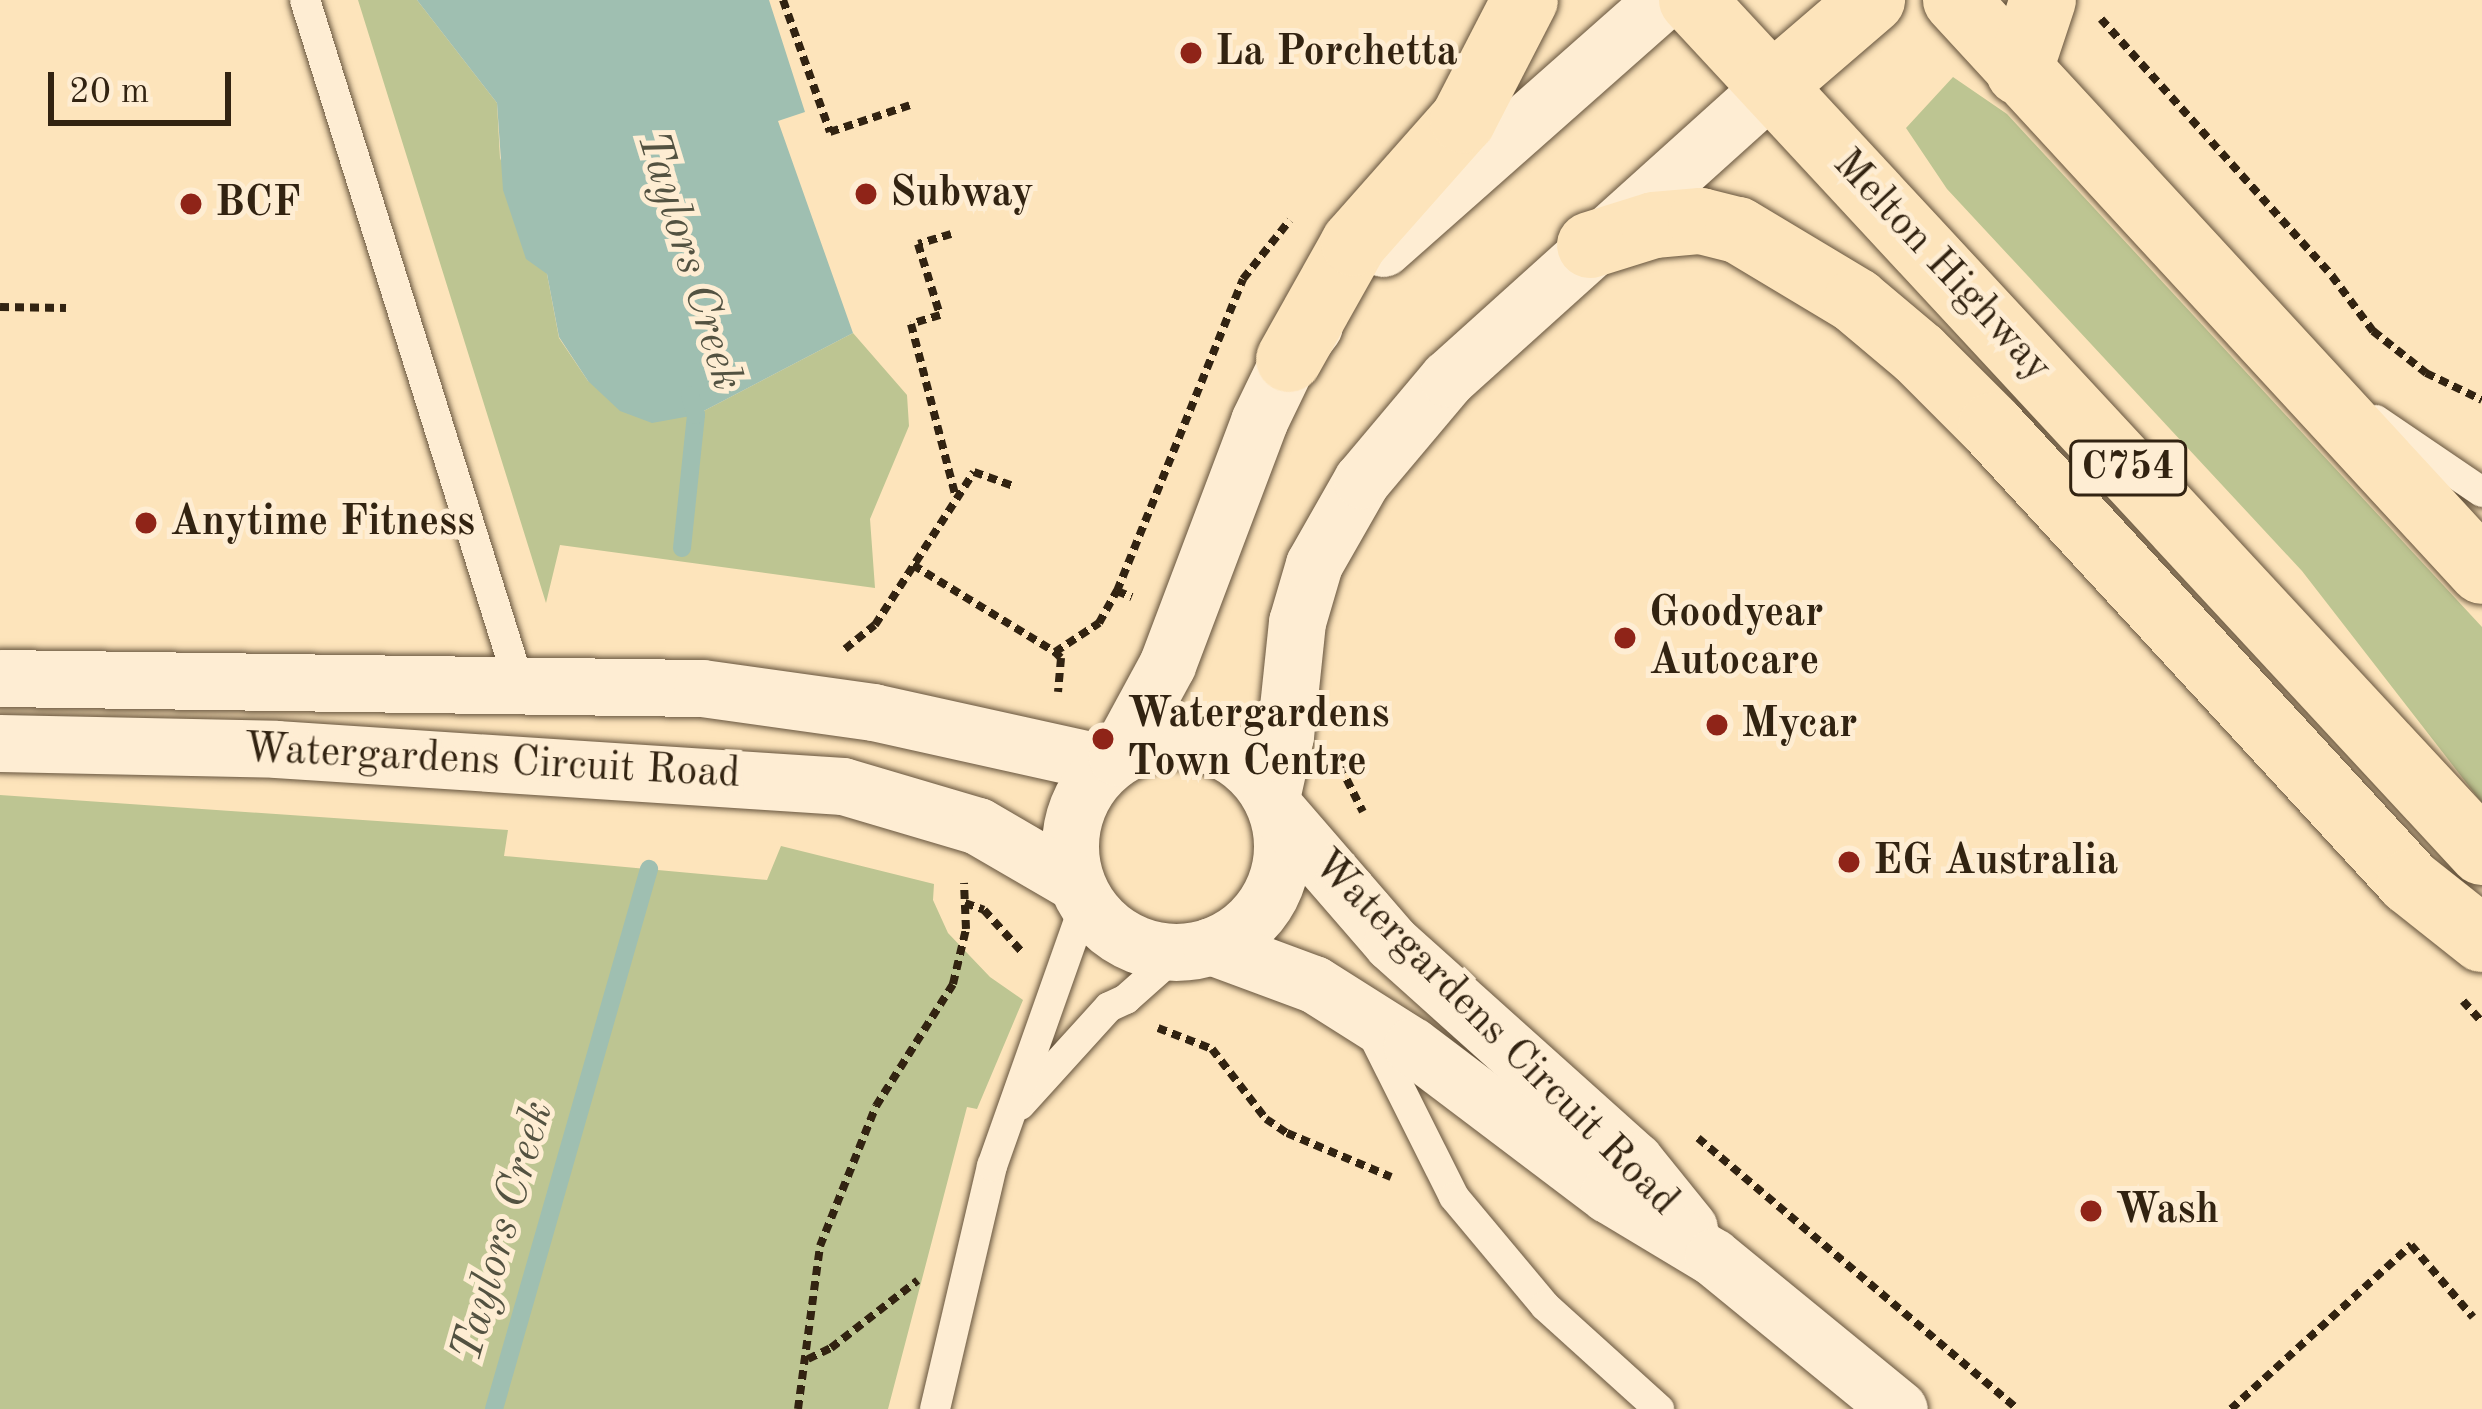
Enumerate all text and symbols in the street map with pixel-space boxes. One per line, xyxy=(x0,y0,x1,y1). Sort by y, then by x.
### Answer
place label: La Porchetta xyxy=(1215,28,1458,78)
marker: La Porchetta xyxy=(1178,40,1204,66)
scale bar xyxy=(54,48,237,122)
text: 20 m xyxy=(69,75,149,111)
water label: Taylors Creek xyxy=(623,125,753,397)
street label: Melton Highway xyxy=(1821,139,2063,393)
place label: Subway xyxy=(890,169,1034,219)
place label: BCF xyxy=(215,179,301,229)
marker: Subway xyxy=(853,181,879,207)
marker: BCF xyxy=(178,191,204,217)
road number: C754 xyxy=(2068,435,2188,501)
place label: Anytime Fitness xyxy=(170,498,475,548)
marker: Anytime Fitness xyxy=(133,510,159,536)
place label: Goodyear Autocare xyxy=(1649,589,1824,688)
marker: Goodyear Autocare xyxy=(1612,625,1638,651)
place label: Watergardens Town Centre xyxy=(1127,690,1389,789)
place label: Mycar xyxy=(1741,700,1858,750)
marker: Mycar xyxy=(1704,712,1730,738)
street label: Watergardens Circuit Road xyxy=(243,724,741,800)
marker: Watergardens Town Centre xyxy=(1090,726,1116,752)
place label: EG Australia xyxy=(1873,837,2118,887)
street label: Watergardens Circuit Road xyxy=(1302,840,1688,1226)
marker: EG Australia xyxy=(1836,849,1862,875)
water label: Taylors Creek xyxy=(441,1096,567,1368)
place label: Wash xyxy=(2115,1186,2219,1236)
marker: Wash xyxy=(2078,1198,2104,1224)

